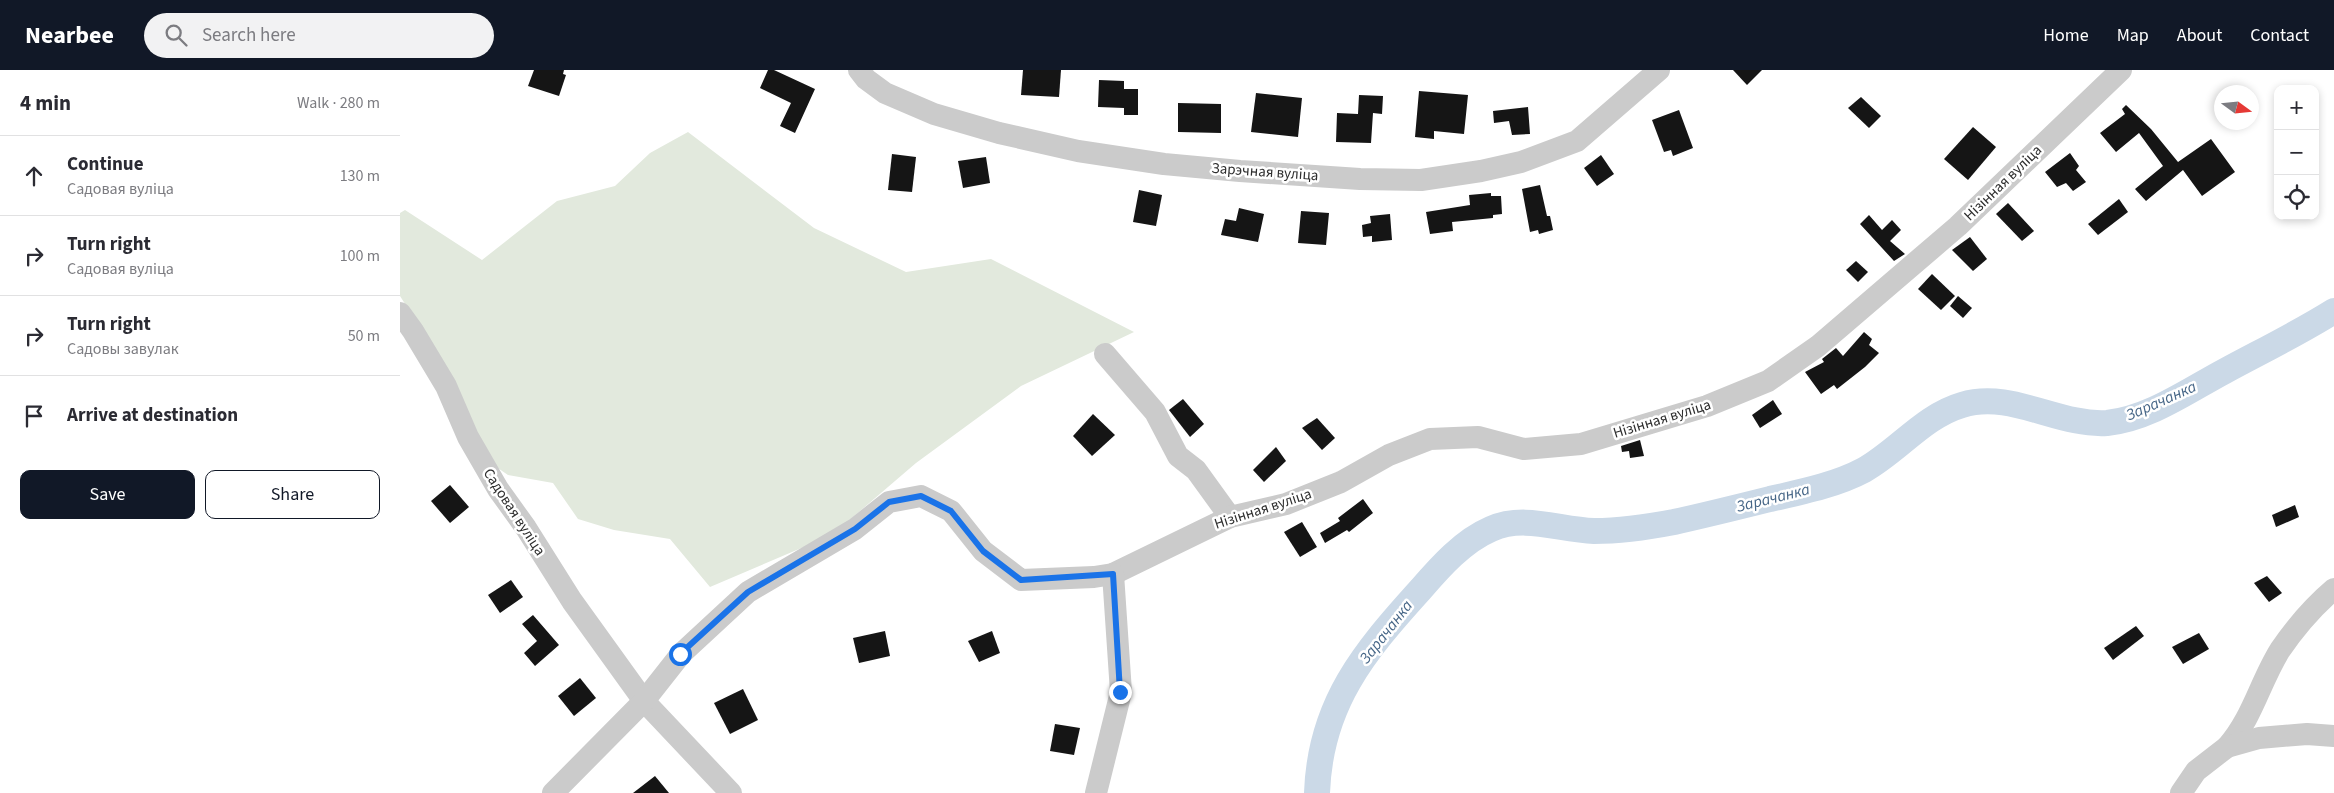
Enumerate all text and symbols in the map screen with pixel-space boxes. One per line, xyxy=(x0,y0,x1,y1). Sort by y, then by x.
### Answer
search box xyxy=(144,13,494,58)
text: Nearbee xyxy=(25,18,114,53)
icon: search xyxy=(162,21,190,49)
text: Search here xyxy=(202,22,296,49)
text: Home xyxy=(2043,23,2089,48)
text: Map xyxy=(2117,23,2149,48)
text: About xyxy=(2177,23,2222,48)
text: Contact xyxy=(2250,23,2309,48)
north arrow xyxy=(2214,85,2259,130)
map controls xyxy=(2274,85,2319,220)
button: + xyxy=(2274,85,2319,130)
text: 4 min xyxy=(20,88,71,118)
text: Walk · 280 m xyxy=(297,92,380,114)
button: − xyxy=(2274,130,2319,175)
street label: Нізінная вуліца xyxy=(1959,140,2047,226)
text: Continue xyxy=(67,151,144,178)
street label: Зарэчная вуліца xyxy=(1211,158,1319,186)
icon: ahead xyxy=(20,162,48,190)
text: 130 m xyxy=(340,165,380,187)
button: locate xyxy=(2274,175,2319,220)
text: Садовая вуліца xyxy=(67,178,174,200)
text: Turn right xyxy=(67,231,151,258)
icon: right xyxy=(20,242,48,270)
text: 100 m xyxy=(340,245,380,267)
text: Садовая вуліца xyxy=(67,258,174,280)
text: Turn right xyxy=(67,311,151,338)
icon: right xyxy=(20,322,48,350)
text: 50 m xyxy=(348,325,380,347)
text: Садовы завулак xyxy=(67,338,179,360)
water label: Зарачанка xyxy=(2122,376,2200,426)
street label: Нізінная вуліца xyxy=(1611,394,1713,444)
icon: arrive xyxy=(20,402,48,430)
text: Arrive at destination xyxy=(67,402,238,429)
street label: Садовая вуліца xyxy=(478,464,550,560)
button: Save xyxy=(20,470,195,519)
button: Share xyxy=(205,470,380,519)
water label: Зарачанка xyxy=(1734,478,1812,518)
street label: Нізінная вуліца xyxy=(1212,483,1314,535)
water label: Зарачанка xyxy=(1354,595,1418,668)
route start xyxy=(669,643,692,666)
route end xyxy=(1109,681,1132,704)

